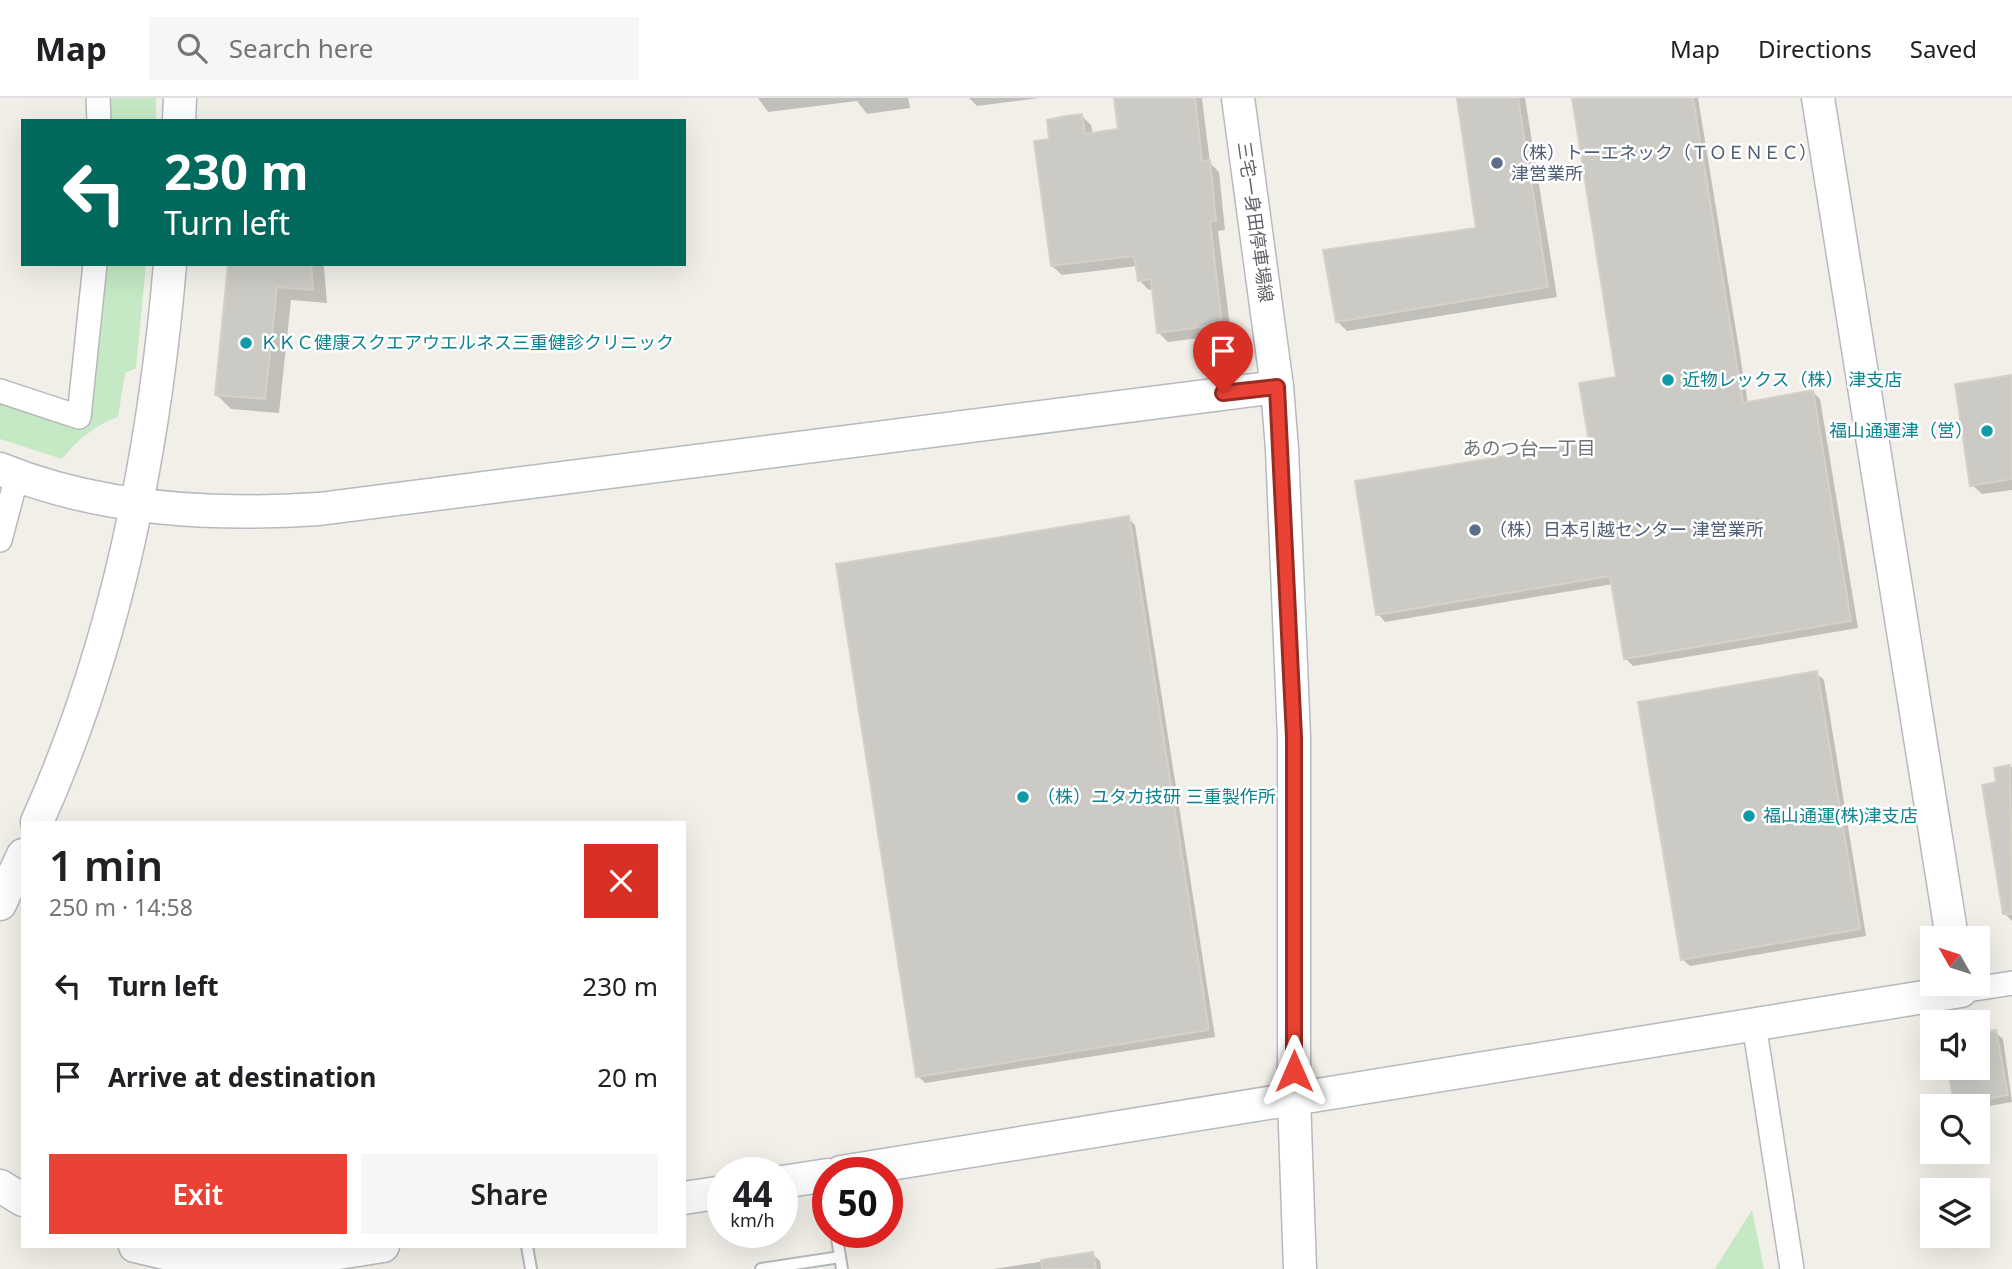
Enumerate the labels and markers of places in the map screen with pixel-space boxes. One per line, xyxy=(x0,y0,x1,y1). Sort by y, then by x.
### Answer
place label: （株）トーエネック（ＴＯＥＮＥＣ） 津営業所 xyxy=(1511,140,1817,185)
marker: （株）トーエネック（ＴＯＥＮＥＣ） 津営業所 xyxy=(1489,155,1505,171)
pin xyxy=(1193,321,1253,393)
place label: ＫＫＣ健康スクエアウエルネス三重健診クリニック xyxy=(260,330,674,354)
marker: ＫＫＣ健康スクエアウエルネス三重健診クリニック xyxy=(238,335,254,351)
place label: 近物レックス（株） 津支店 xyxy=(1682,367,1902,391)
marker: 近物レックス（株） 津支店 xyxy=(1660,372,1676,388)
place label: 福山通運津（営） xyxy=(1829,418,1973,442)
marker: 福山通運津（営） xyxy=(1979,423,1995,439)
place label: （株）日本引越センター 津営業所 xyxy=(1489,517,1764,541)
marker: （株）日本引越センター 津営業所 xyxy=(1467,522,1483,538)
place label: （株）ユタカ技研 三重製作所 xyxy=(1037,784,1276,808)
marker: （株）ユタカ技研 三重製作所 xyxy=(1015,789,1031,805)
place label: 福山通運(株)津支店 xyxy=(1763,803,1918,827)
marker: 福山通運(株)津支店 xyxy=(1741,808,1757,824)

